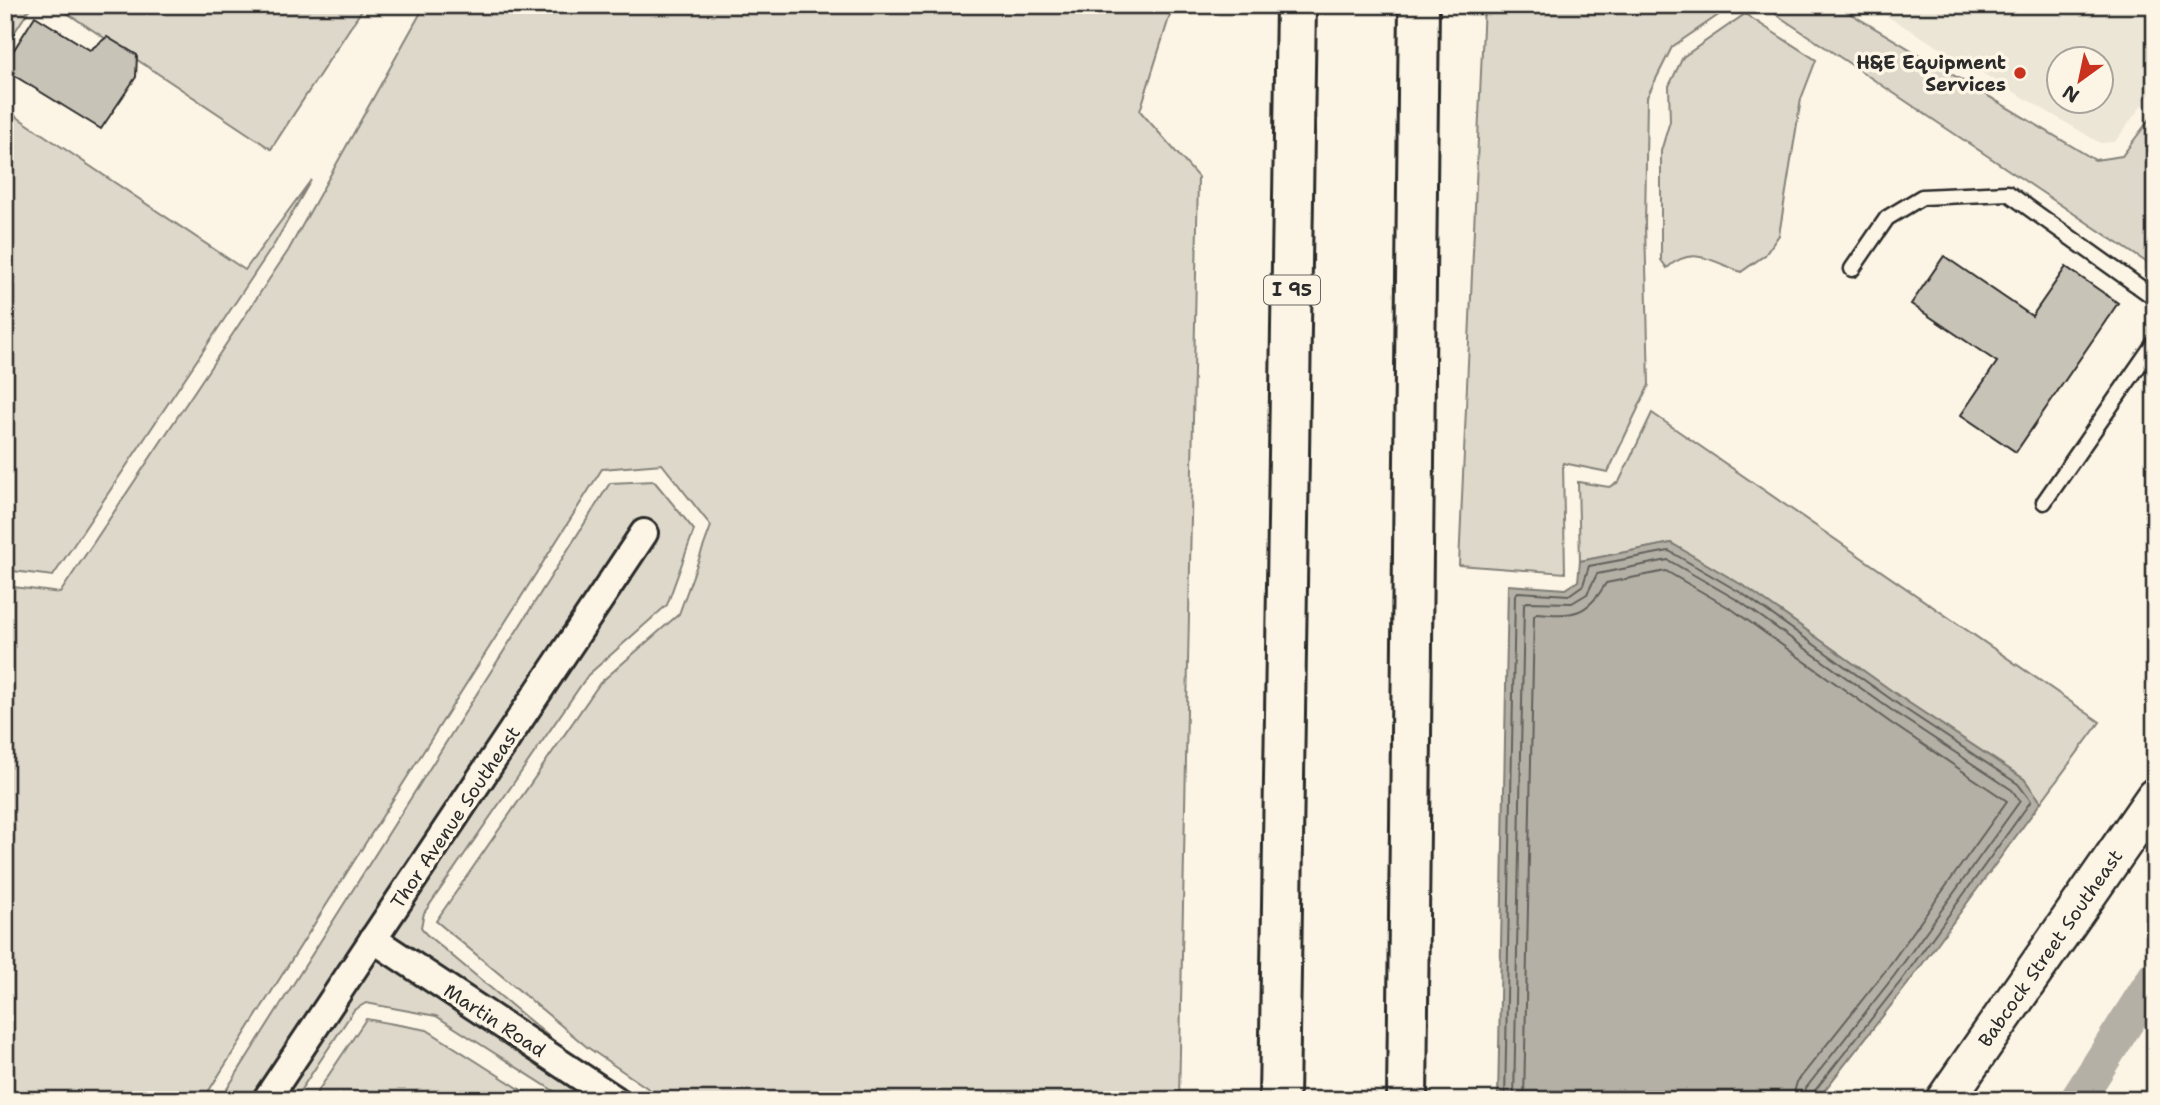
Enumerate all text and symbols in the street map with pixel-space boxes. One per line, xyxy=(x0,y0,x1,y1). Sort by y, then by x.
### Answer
north arrow xyxy=(2044,46,2114,116)
place label: H&E Equipment Services xyxy=(1856,50,2006,97)
marker: H&E Equipment Services xyxy=(2012,65,2028,81)
text: N xyxy=(2058,79,2084,108)
road number: I 95 xyxy=(1264,276,1320,304)
street label: Thor Avenue Southeast xyxy=(385,721,526,913)
street label: Babcock Street Southeast xyxy=(1973,845,2128,1052)
street label: Martin Road xyxy=(439,978,551,1063)

